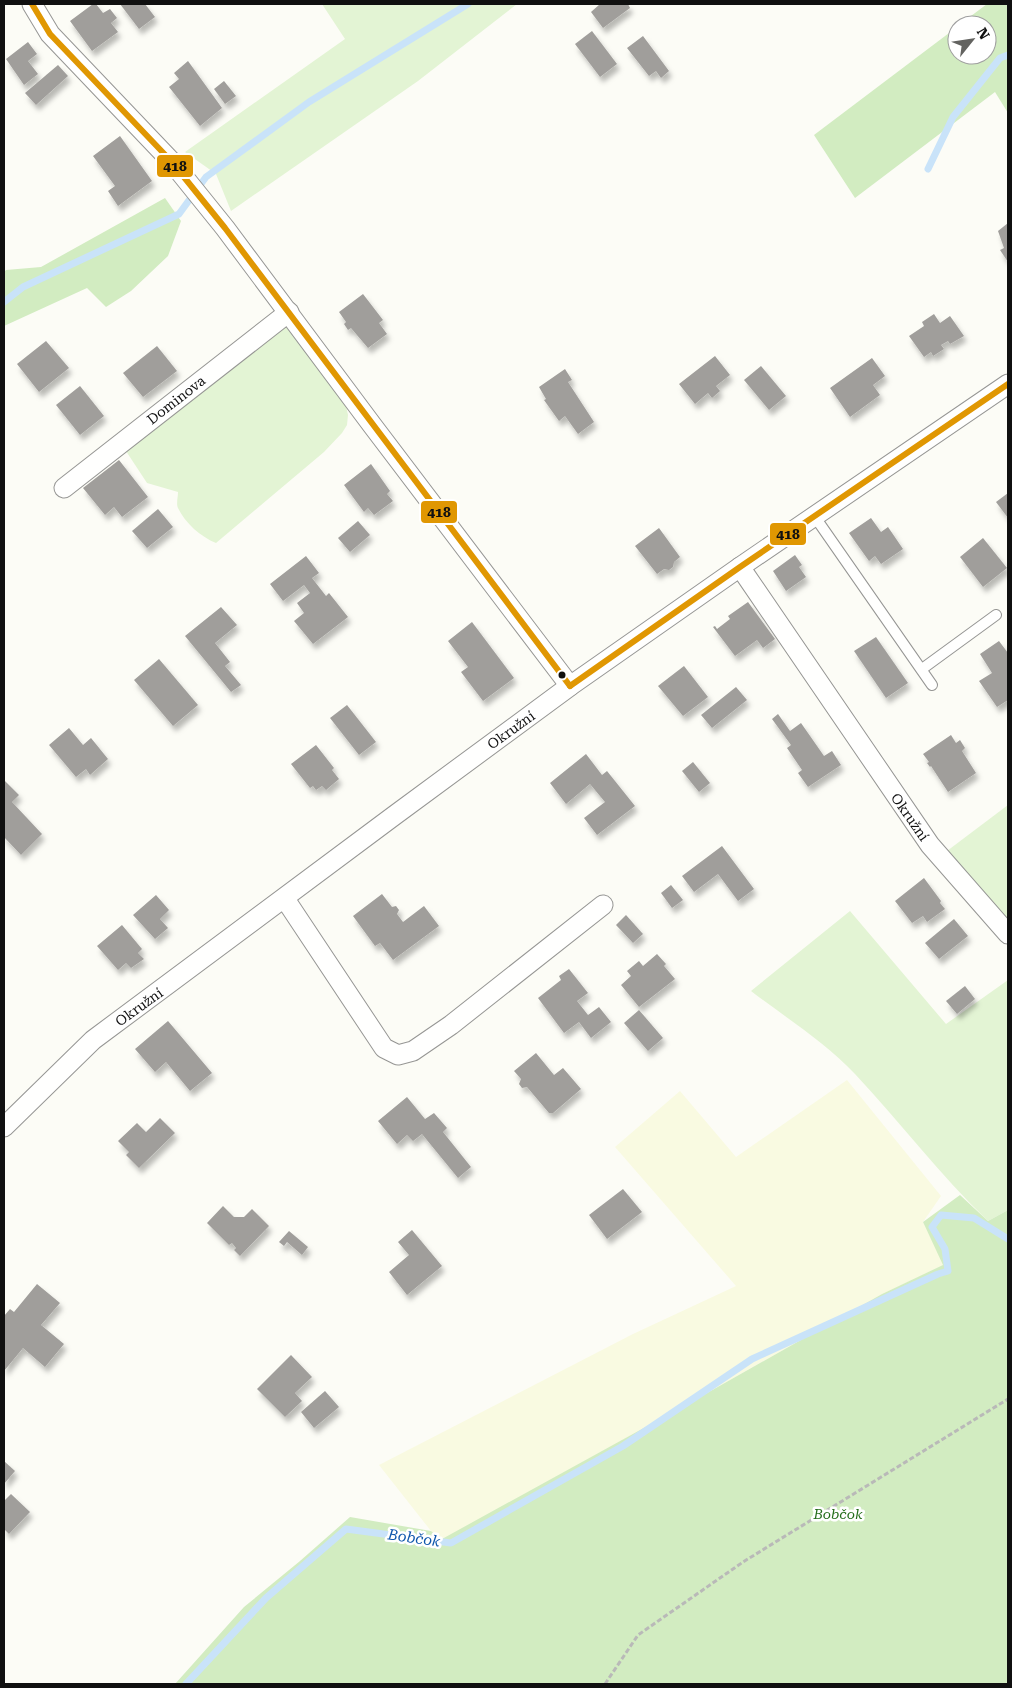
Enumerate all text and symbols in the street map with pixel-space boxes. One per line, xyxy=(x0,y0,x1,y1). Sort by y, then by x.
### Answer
north arrow xyxy=(947,15,997,65)
text: N xyxy=(974,25,993,42)
line badge: 418 xyxy=(156,154,194,178)
text: 418 xyxy=(163,158,187,174)
street label: Dominova xyxy=(144,372,209,428)
line badge: 418 xyxy=(420,500,458,524)
text: 418 xyxy=(427,504,451,520)
line badge: 418 xyxy=(769,522,807,546)
text: 418 xyxy=(776,526,800,542)
unlabelled marker xyxy=(557,670,567,680)
street label: Okružní xyxy=(484,707,538,753)
street label: Okružní xyxy=(888,790,933,844)
street label: Okružní xyxy=(112,984,166,1030)
park label: Bobčok xyxy=(812,1506,863,1522)
water label: Bobčok xyxy=(386,1525,442,1551)

